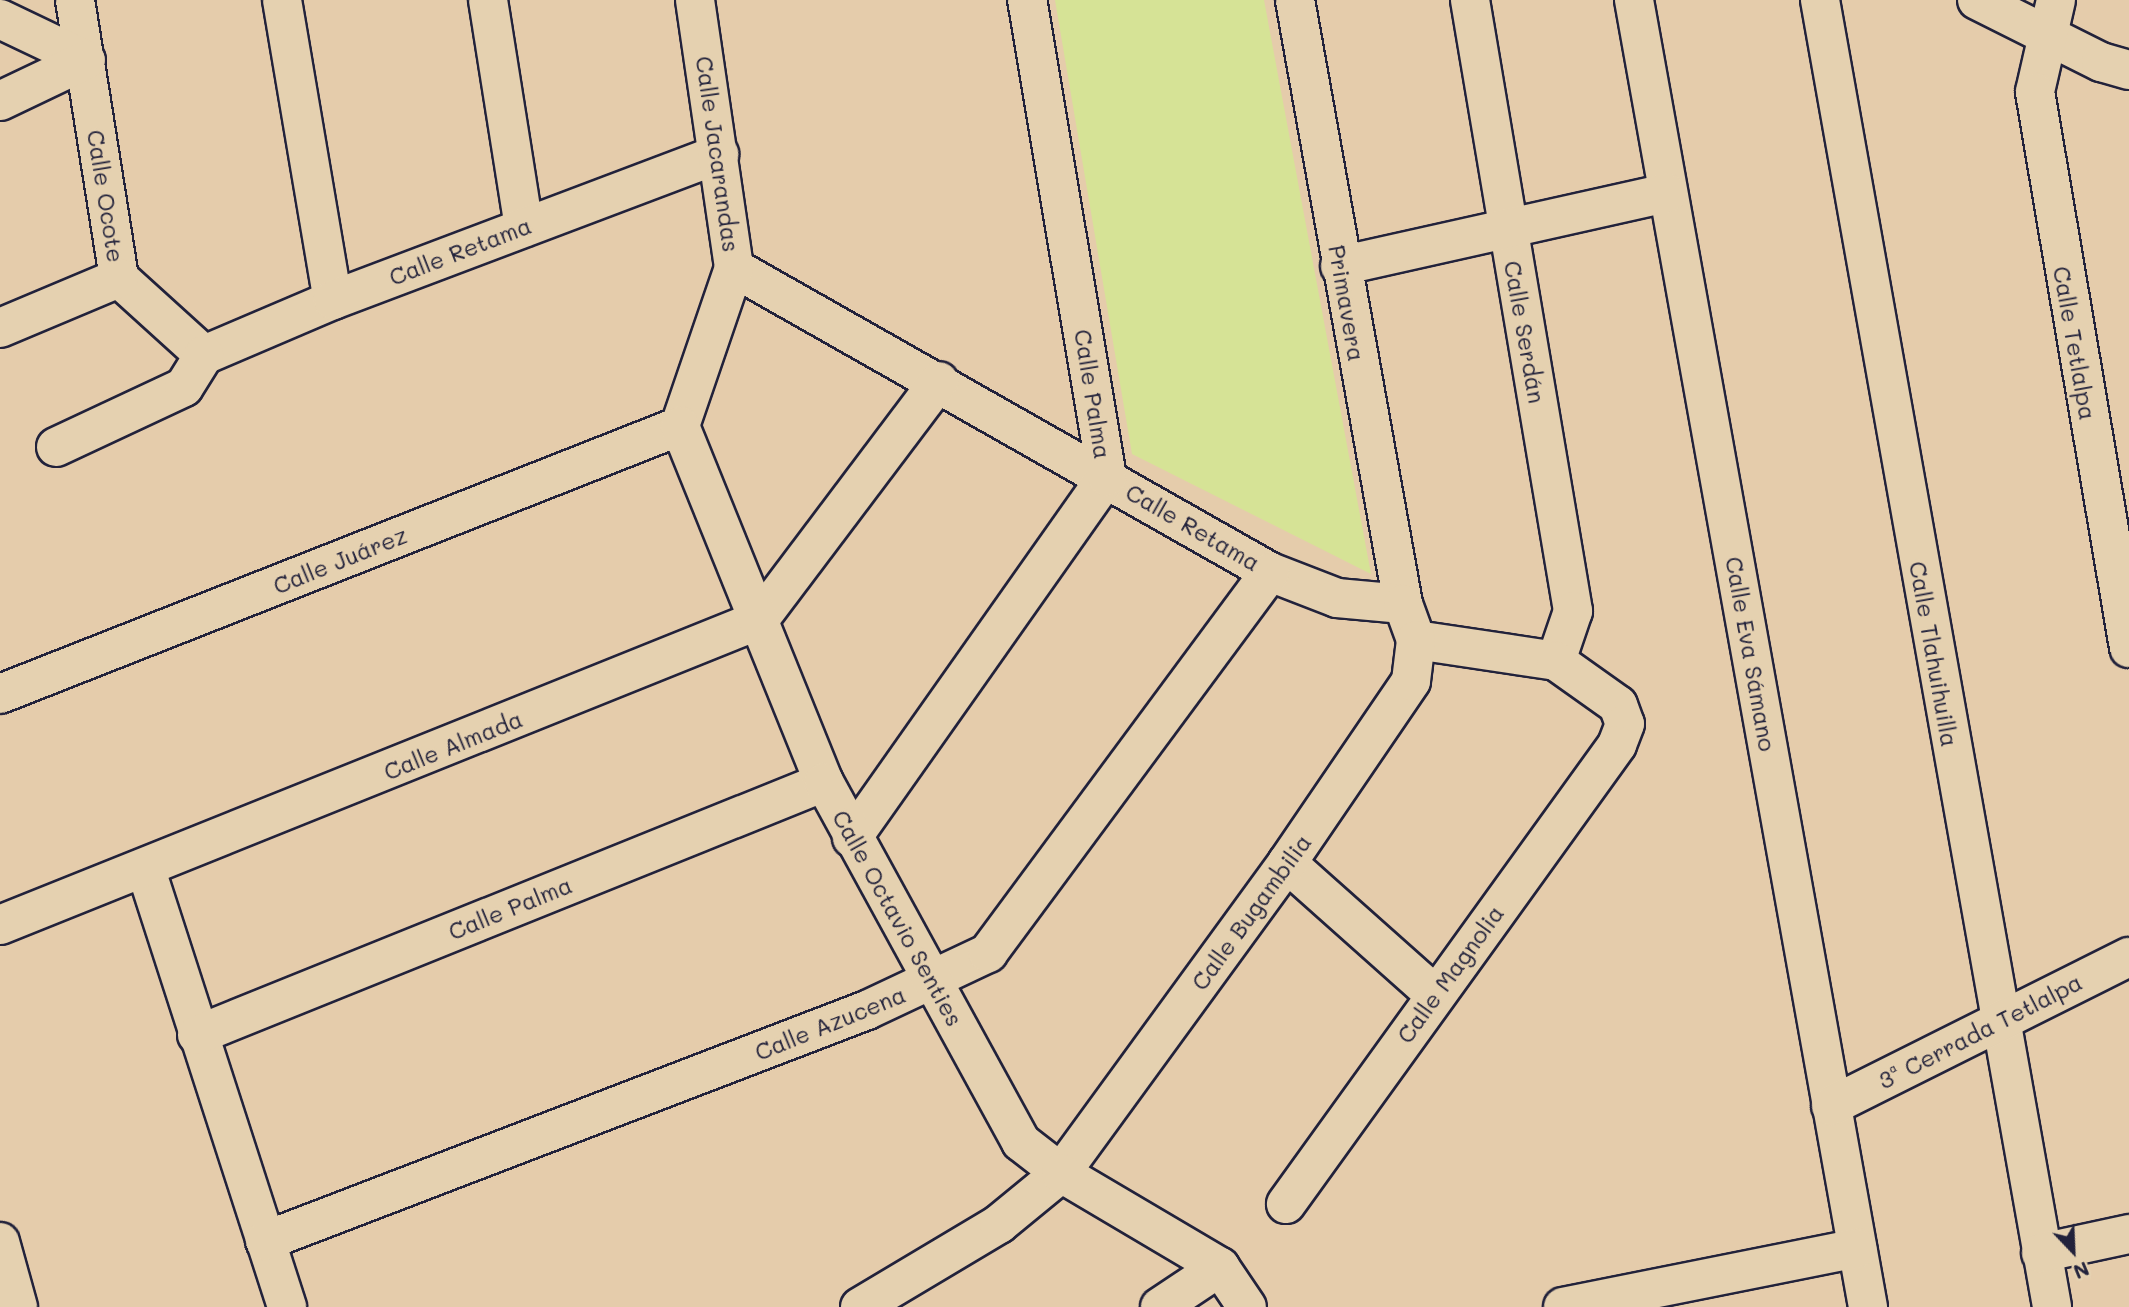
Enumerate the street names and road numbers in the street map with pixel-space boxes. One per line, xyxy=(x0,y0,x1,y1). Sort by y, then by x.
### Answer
street label: Calle Jacarandas xyxy=(691,54,745,254)
street label: Calle Ocote xyxy=(82,128,130,264)
street label: Calle Retama xyxy=(385,211,535,291)
street label: Primavera xyxy=(1323,243,1371,363)
street label: Calle Serdán xyxy=(1499,259,1551,405)
street label: Calle Tetlalpa xyxy=(2048,264,2102,422)
street label: Calle Palma xyxy=(1069,327,1117,461)
street label: Calle Retama xyxy=(1121,478,1265,576)
street label: Calle Juárez xyxy=(269,521,411,599)
street label: Calle Eva Sámano xyxy=(1720,554,1782,754)
street label: Calle Tlahuihuilla xyxy=(1904,559,1964,749)
street label: Calle Almada xyxy=(380,705,526,785)
street label: Calle Octavio Senties xyxy=(827,805,969,1031)
street label: Calle Bugambilia xyxy=(1185,829,1317,995)
street label: Calle Palma xyxy=(444,871,576,945)
street label: Calle Magnolia xyxy=(1391,900,1509,1048)
street label: 3ª Cerrada Tetlalpa xyxy=(1874,968,2086,1094)
street label: Calle Azucena xyxy=(751,980,909,1066)

